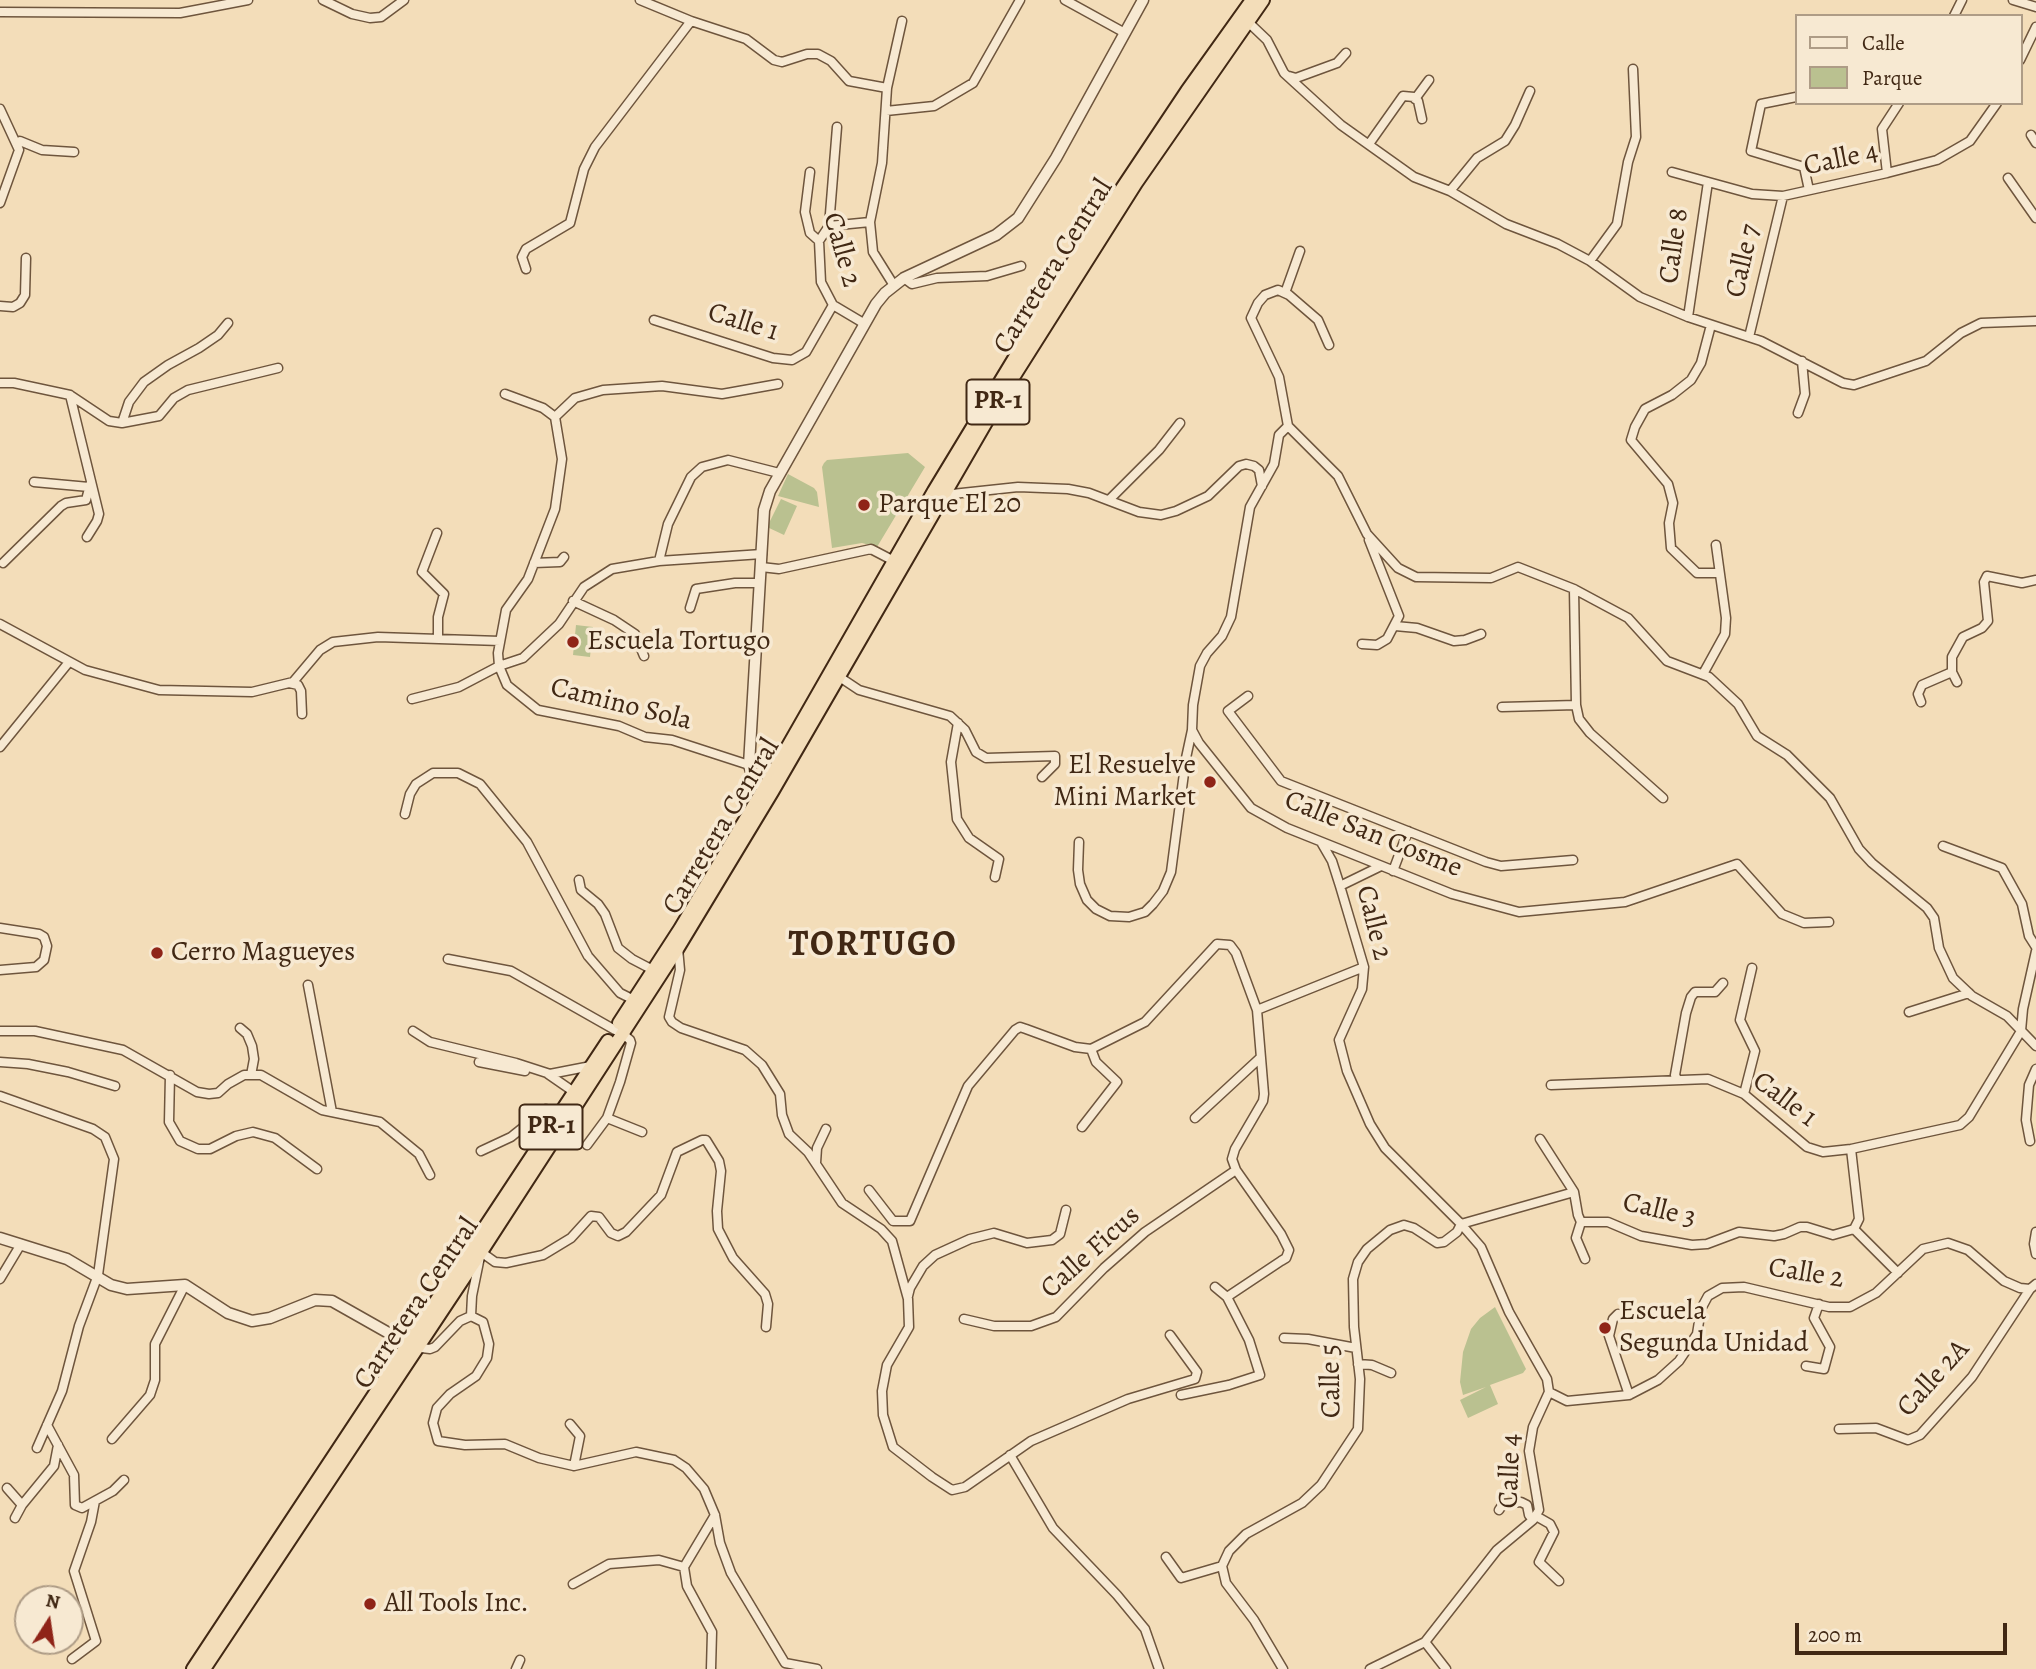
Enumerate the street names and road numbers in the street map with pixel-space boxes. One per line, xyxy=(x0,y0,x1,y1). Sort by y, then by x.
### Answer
street label: Calle 4 xyxy=(1801,136,1881,184)
street label: Carretera Central xyxy=(987,173,1121,361)
street label: Calle 8 xyxy=(1653,206,1697,286)
street label: Calle 2 xyxy=(814,209,868,291)
street label: Calle 7 xyxy=(1719,221,1769,301)
street label: Calle 1 xyxy=(704,296,782,350)
road number: PR-1 xyxy=(967,380,1030,424)
street label: Camino Sola xyxy=(547,671,695,739)
street label: Carretera Central xyxy=(656,733,788,921)
street label: Calle San Cosme xyxy=(1279,784,1467,886)
street label: Calle 2 xyxy=(1348,882,1398,964)
street label: Calle 1 xyxy=(1745,1065,1823,1135)
road number: PR-1 xyxy=(520,1104,582,1150)
street label: Calle 3 xyxy=(1619,1186,1699,1236)
street label: Calle Ficus xyxy=(1034,1200,1148,1306)
street label: Carretera Central xyxy=(347,1212,487,1396)
street label: Calle 2 xyxy=(1766,1251,1846,1297)
street label: Calle 2A xyxy=(1891,1334,1977,1424)
street label: Calle 5 xyxy=(1315,1344,1349,1418)
street label: Calle 4 xyxy=(1493,1433,1529,1509)

